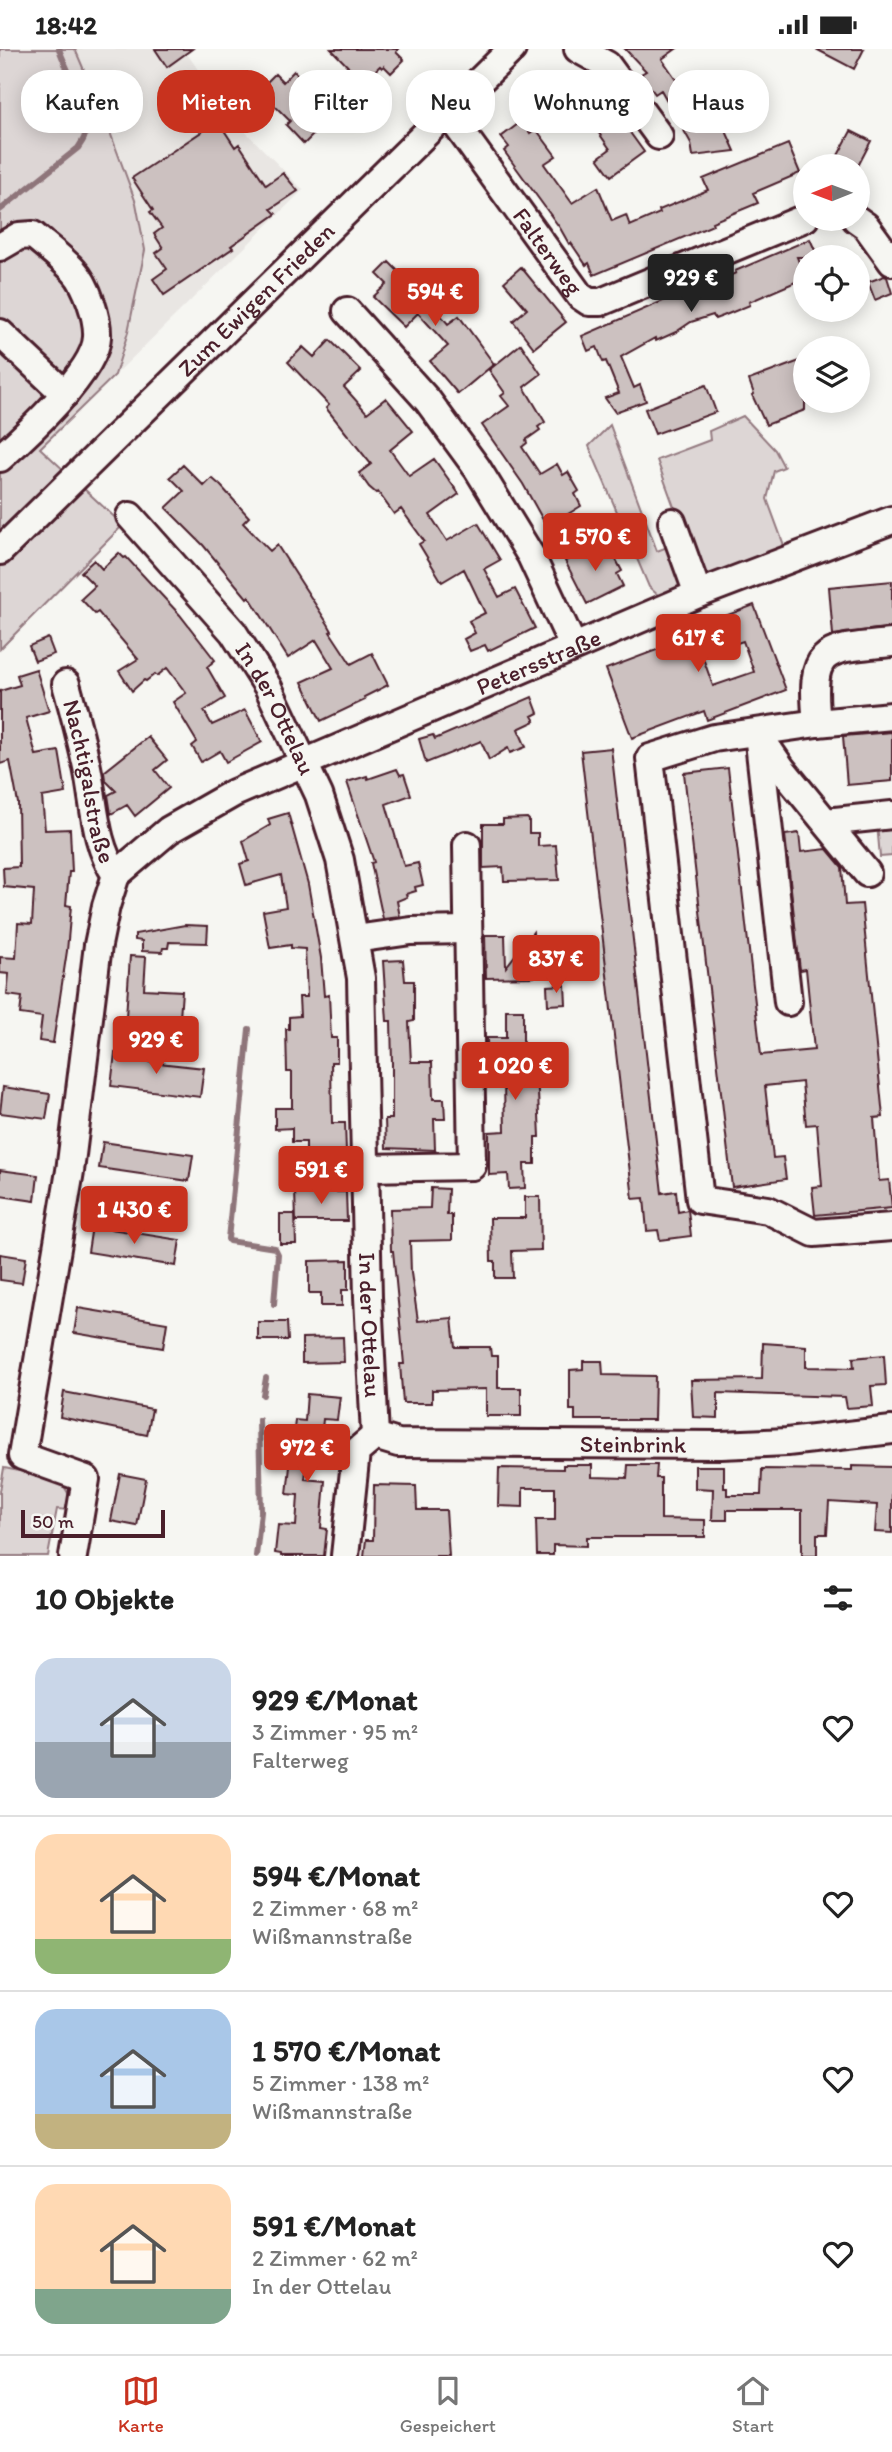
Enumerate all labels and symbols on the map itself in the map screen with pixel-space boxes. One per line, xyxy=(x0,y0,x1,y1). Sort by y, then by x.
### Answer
north arrow xyxy=(793,154,870,231)
street label: Falterweg xyxy=(507,202,590,301)
street label: Zum Ewigen Frieden xyxy=(171,216,341,383)
pin: 929 € xyxy=(642,254,740,314)
pin: 594 € xyxy=(386,268,484,328)
pin: 1 570 € xyxy=(530,513,660,573)
pin: 617 € xyxy=(649,615,747,674)
street label: Petersstraße xyxy=(472,622,605,701)
street label: In der Ottelau xyxy=(229,637,322,779)
street label: Nachtigalstraße xyxy=(57,696,122,867)
pin: 837 € xyxy=(507,935,605,995)
pin: 929 € xyxy=(107,1017,205,1076)
pin: 1 020 € xyxy=(450,1042,580,1102)
pin: 591 € xyxy=(272,1147,370,1206)
pin: 1 430 € xyxy=(69,1187,199,1246)
street label: In der Ottelau xyxy=(353,1252,388,1398)
pin: 972 € xyxy=(258,1425,356,1484)
street label: Steinbrink xyxy=(580,1429,687,1459)
scale bar xyxy=(21,1507,164,1539)

